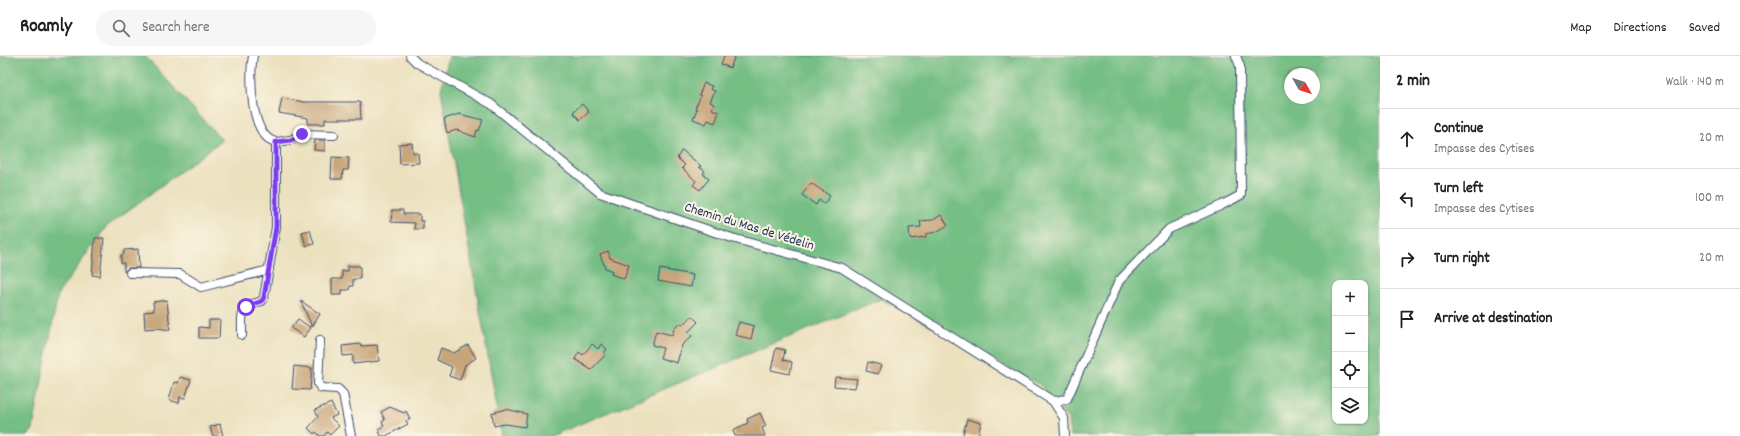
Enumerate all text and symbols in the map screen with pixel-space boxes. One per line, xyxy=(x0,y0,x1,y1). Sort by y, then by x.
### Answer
search box xyxy=(96,10,376,46)
text: Roamly xyxy=(20,14,72,41)
icon: search xyxy=(110,17,132,39)
text: Search here xyxy=(142,17,210,39)
text: Map xyxy=(1570,18,1592,38)
text: Directions xyxy=(1614,18,1667,38)
text: Saved xyxy=(1689,18,1720,38)
north arrow xyxy=(1284,68,1320,104)
text: 2 min xyxy=(1396,70,1430,94)
text: Walk · 140 m xyxy=(1666,73,1724,92)
text: Continue xyxy=(1434,118,1483,140)
route end xyxy=(293,125,311,143)
icon: ahead xyxy=(1396,128,1418,150)
text: 20 m xyxy=(1699,129,1724,148)
text: Impasse des Cytises xyxy=(1434,140,1535,159)
text: Turn left xyxy=(1434,178,1483,200)
icon: left xyxy=(1396,188,1418,210)
text: 100 m xyxy=(1695,189,1724,208)
street label: Chemin du Mas de Védelin xyxy=(682,198,816,256)
text: Impasse des Cytises xyxy=(1434,200,1535,219)
icon: right xyxy=(1396,248,1418,270)
text: Turn right xyxy=(1434,248,1490,270)
text: 20 m xyxy=(1699,249,1724,268)
map controls xyxy=(1332,280,1368,424)
button: + xyxy=(1332,280,1368,316)
route start xyxy=(237,298,255,316)
icon: arrive xyxy=(1396,308,1418,330)
text: Arrive at destination xyxy=(1434,308,1552,330)
button: − xyxy=(1332,316,1368,352)
button: locate xyxy=(1332,352,1368,388)
button: layers xyxy=(1332,388,1368,424)

